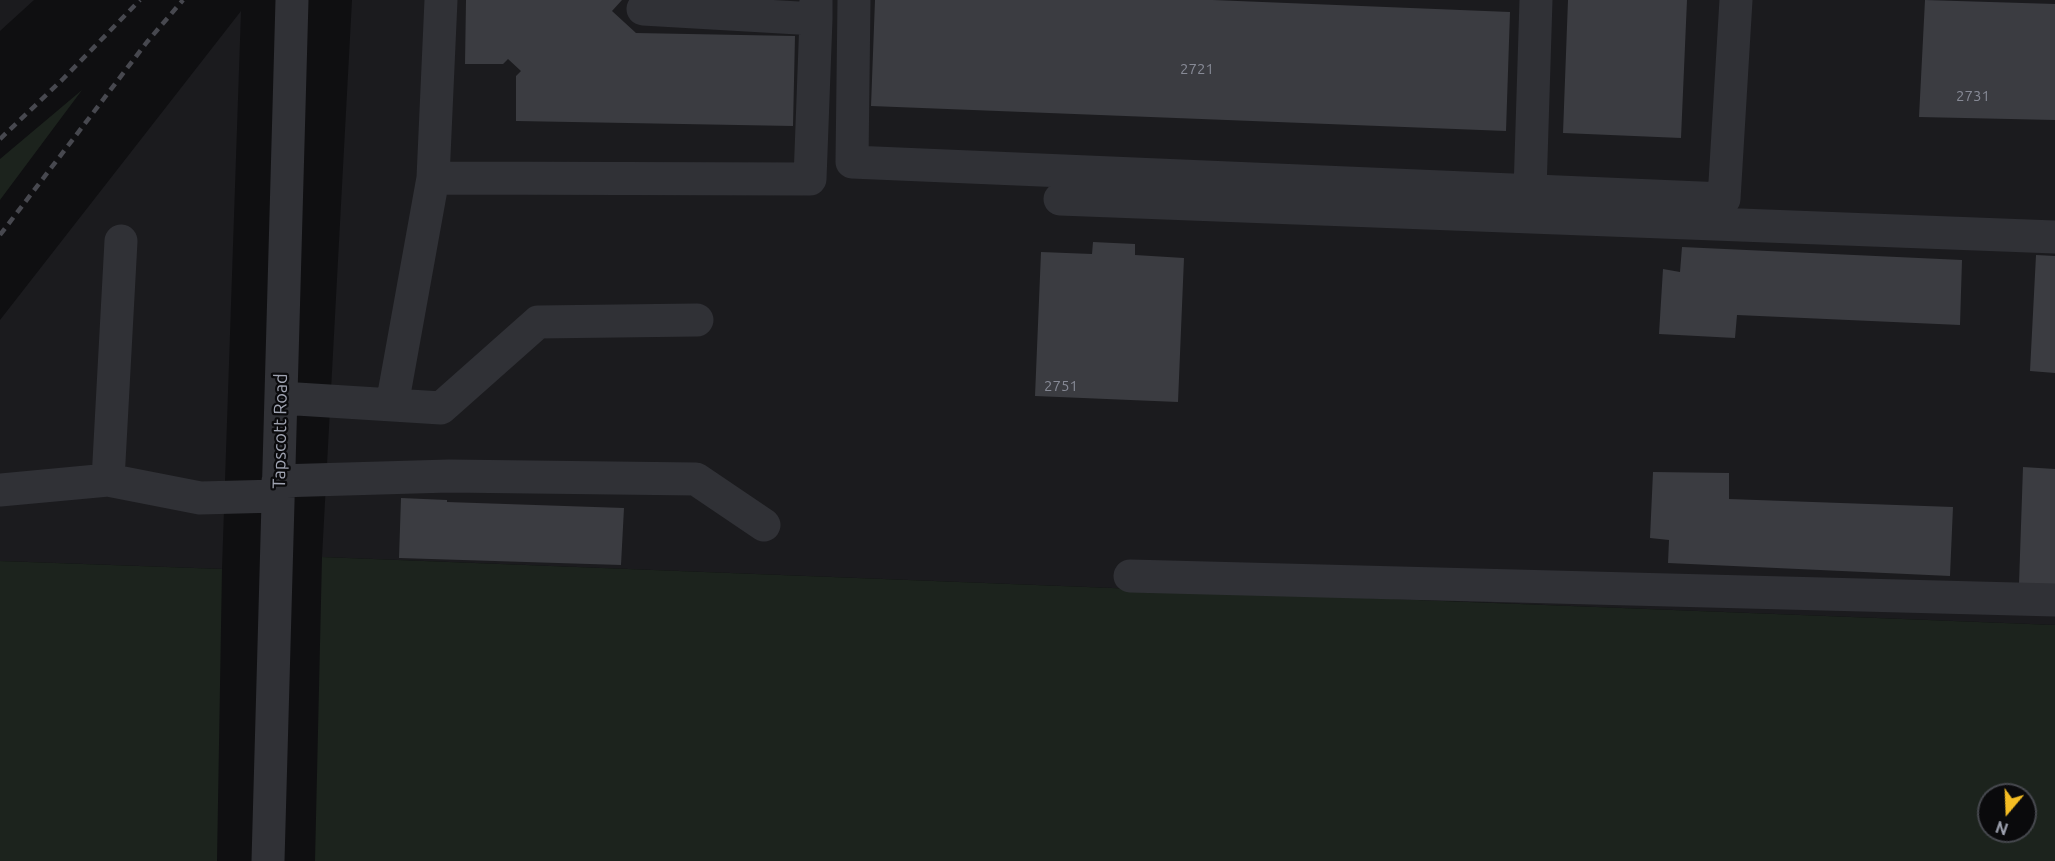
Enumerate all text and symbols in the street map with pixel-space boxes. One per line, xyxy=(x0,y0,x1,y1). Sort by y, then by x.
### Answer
house number: 2721 xyxy=(1180,60,1214,78)
house number: 2731 xyxy=(1956,87,1990,105)
street label: Tapscott Road xyxy=(268,373,292,489)
house number: 2751 xyxy=(1044,377,1078,395)
north arrow xyxy=(1977,783,2037,843)
text: N xyxy=(1993,818,2010,839)

